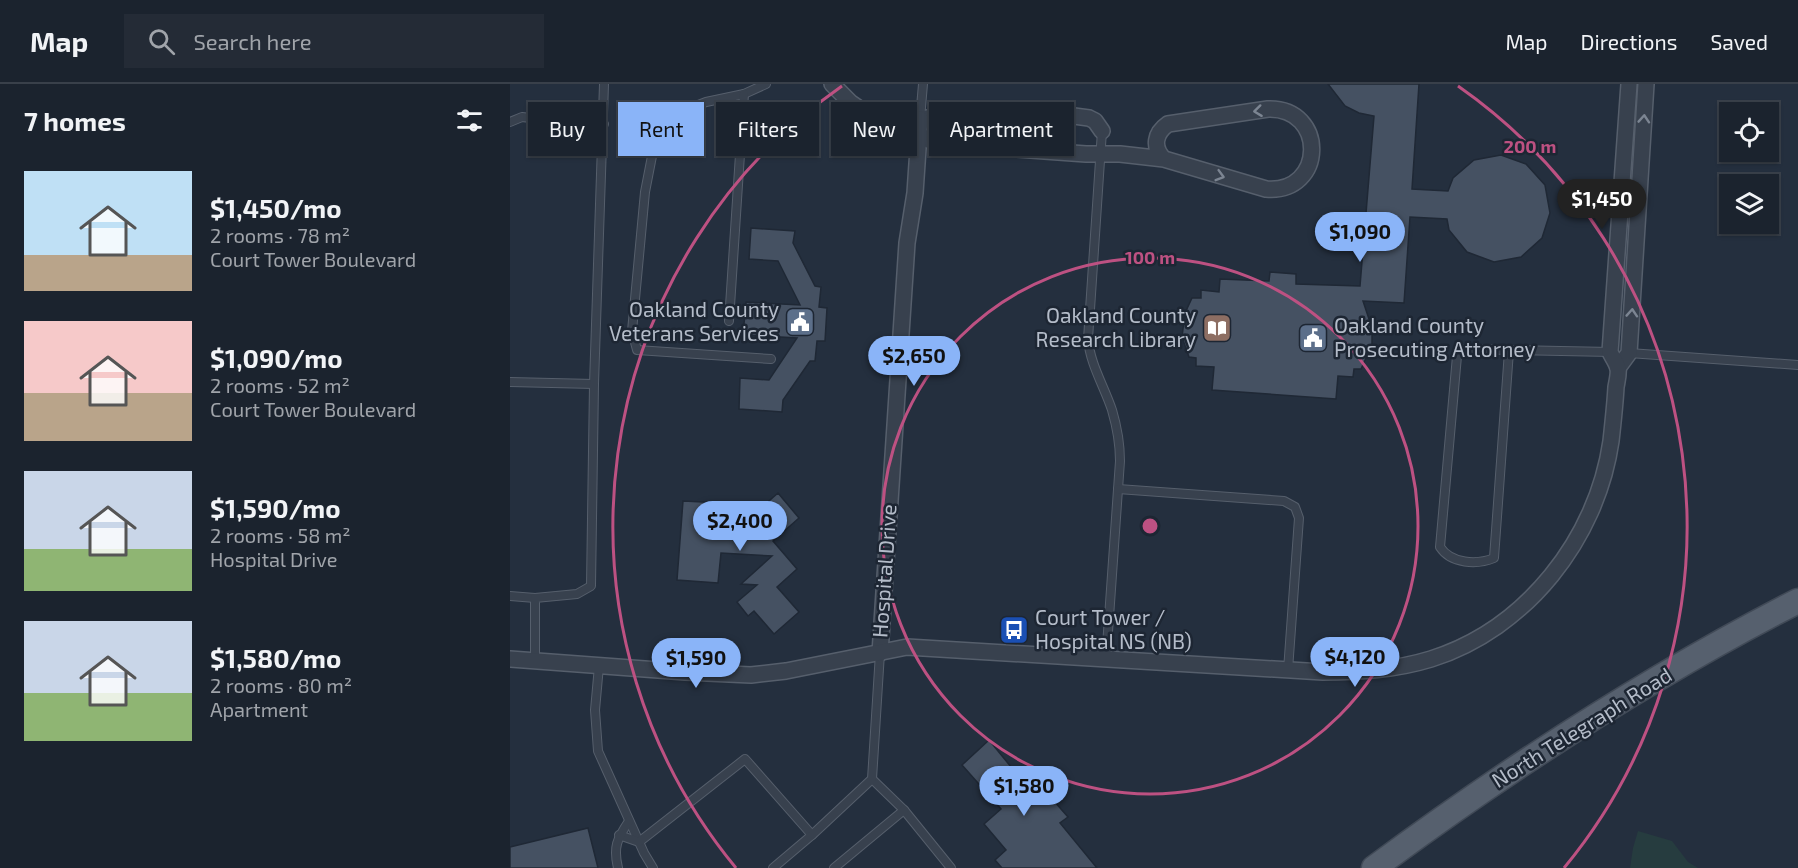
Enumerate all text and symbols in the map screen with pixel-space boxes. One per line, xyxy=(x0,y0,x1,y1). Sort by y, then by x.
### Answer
search box xyxy=(124,14,544,68)
text: Map xyxy=(30,24,88,58)
icon: search xyxy=(145,25,178,58)
text: Search here xyxy=(193,28,312,54)
text: Map xyxy=(1505,29,1548,54)
text: Directions xyxy=(1581,29,1677,54)
text: Saved xyxy=(1710,29,1768,54)
chip: Buy xyxy=(528,102,606,156)
chip: Rent xyxy=(618,102,704,156)
chip: Filters xyxy=(716,102,819,156)
chip: New xyxy=(831,102,917,156)
chip: Apartment xyxy=(929,102,1074,156)
map controls xyxy=(1719,102,1779,234)
button: locate xyxy=(1719,102,1779,162)
icon: filters xyxy=(453,104,486,137)
one-way arrow xyxy=(1254,104,1263,116)
text: 7 homes xyxy=(24,105,126,136)
one-way arrow xyxy=(1637,114,1650,123)
text: 200 m xyxy=(1504,135,1556,157)
one-way arrow xyxy=(1214,169,1224,181)
button: layers xyxy=(1719,174,1779,234)
pin: $1,450 xyxy=(1553,179,1651,230)
text: $1,450 xyxy=(1571,186,1633,210)
text: $1,450/mo xyxy=(210,192,342,223)
icon: home xyxy=(72,195,144,267)
pin: $1,090 xyxy=(1311,212,1409,263)
text: $1,090 xyxy=(1329,219,1391,243)
text: 2 rooms · 78 m² xyxy=(210,223,350,247)
text: 100 m xyxy=(1125,246,1175,268)
text: Court Tower Boulevard xyxy=(210,247,416,271)
place label: Oakland County Veterans Services xyxy=(609,296,779,345)
place label: Oakland County Research Library xyxy=(1036,302,1196,351)
public building icon: Oakland County Veterans Services xyxy=(784,306,816,338)
one-way arrow xyxy=(1625,309,1638,318)
library icon: Oakland County Research Library xyxy=(1201,312,1233,344)
place label: Oakland County Prosecuting Attorney xyxy=(1334,312,1536,361)
public building icon: Oakland County Prosecuting Attorney xyxy=(1297,322,1329,354)
pin: $2,650 xyxy=(865,336,963,387)
text: $1,090/mo xyxy=(210,342,343,373)
text: $2,650 xyxy=(882,343,946,367)
icon: home xyxy=(72,345,144,417)
text: 2 rooms · 52 m² xyxy=(210,373,350,397)
text: Court Tower Boulevard xyxy=(210,397,416,421)
text: $1,590/mo xyxy=(210,492,340,523)
icon: home xyxy=(72,495,144,567)
pin: $2,400 xyxy=(691,501,789,552)
street label: Hospital Drive xyxy=(866,503,901,639)
text: $2,400 xyxy=(707,508,773,532)
centre of rings xyxy=(1140,516,1160,536)
text: 2 rooms · 58 m² xyxy=(210,523,351,547)
text: Hospital Drive xyxy=(210,547,337,571)
place label: Court Tower / Hospital NS (NB) xyxy=(1035,604,1192,653)
bus stop icon: Court Tower / Hospital NS (NB) xyxy=(998,614,1030,646)
pin: $4,120 xyxy=(1306,637,1404,688)
pin: $1,590 xyxy=(647,638,745,689)
text: $1,580/mo xyxy=(210,642,341,673)
text: $4,120 xyxy=(1324,644,1386,668)
icon: home xyxy=(72,645,144,717)
text: $1,590 xyxy=(666,645,726,669)
street label: North Telegraph Road xyxy=(1487,661,1676,792)
text: 2 rooms · 80 m² xyxy=(210,673,352,697)
text: Apartment xyxy=(210,697,308,721)
pin: $1,580 xyxy=(975,766,1073,817)
text: $1,580 xyxy=(993,773,1055,797)

